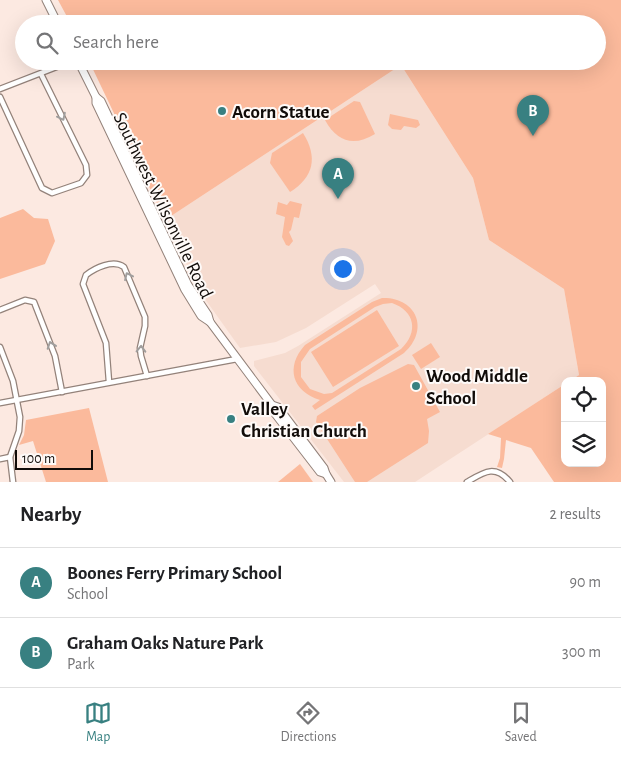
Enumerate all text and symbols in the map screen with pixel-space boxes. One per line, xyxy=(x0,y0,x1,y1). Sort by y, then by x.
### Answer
search box xyxy=(15,15,606,70)
icon: search xyxy=(33,29,61,57)
text: Search here xyxy=(73,33,159,52)
pin: B xyxy=(517,95,549,136)
place label: Acorn Statue xyxy=(232,103,330,122)
marker: Acorn Statue xyxy=(216,105,228,117)
street label: Southwest Wilsonville Road xyxy=(109,110,216,302)
one-way arrow xyxy=(56,112,66,121)
pin: A xyxy=(322,158,354,199)
your location xyxy=(330,256,356,282)
one-way arrow xyxy=(125,273,135,282)
one-way arrow xyxy=(47,341,57,350)
one-way arrow xyxy=(136,345,147,353)
place label: Wood Middle School xyxy=(426,367,528,408)
map controls xyxy=(561,377,606,467)
button: locate xyxy=(561,377,606,422)
marker: Wood Middle School xyxy=(410,380,422,392)
place label: Valley Christian Church xyxy=(241,400,367,441)
marker: Valley Christian Church xyxy=(225,413,237,425)
button: layers xyxy=(561,422,606,467)
scale bar xyxy=(15,447,92,470)
text: 100 m xyxy=(22,452,55,466)
text: Nearby xyxy=(20,504,81,525)
text: 2 results xyxy=(549,506,601,522)
text: Boones Ferry Primary School xyxy=(67,564,282,583)
text: A xyxy=(31,574,41,590)
text: 90 m xyxy=(570,574,601,590)
text: School xyxy=(67,586,108,602)
text: Graham Oaks Nature Park xyxy=(67,634,263,653)
text: B xyxy=(31,644,41,660)
text: 300 m xyxy=(562,644,601,660)
text: Park xyxy=(67,656,95,672)
tab: Map xyxy=(84,699,112,746)
tab: Directions xyxy=(281,699,336,746)
tab: Saved xyxy=(505,699,537,746)

